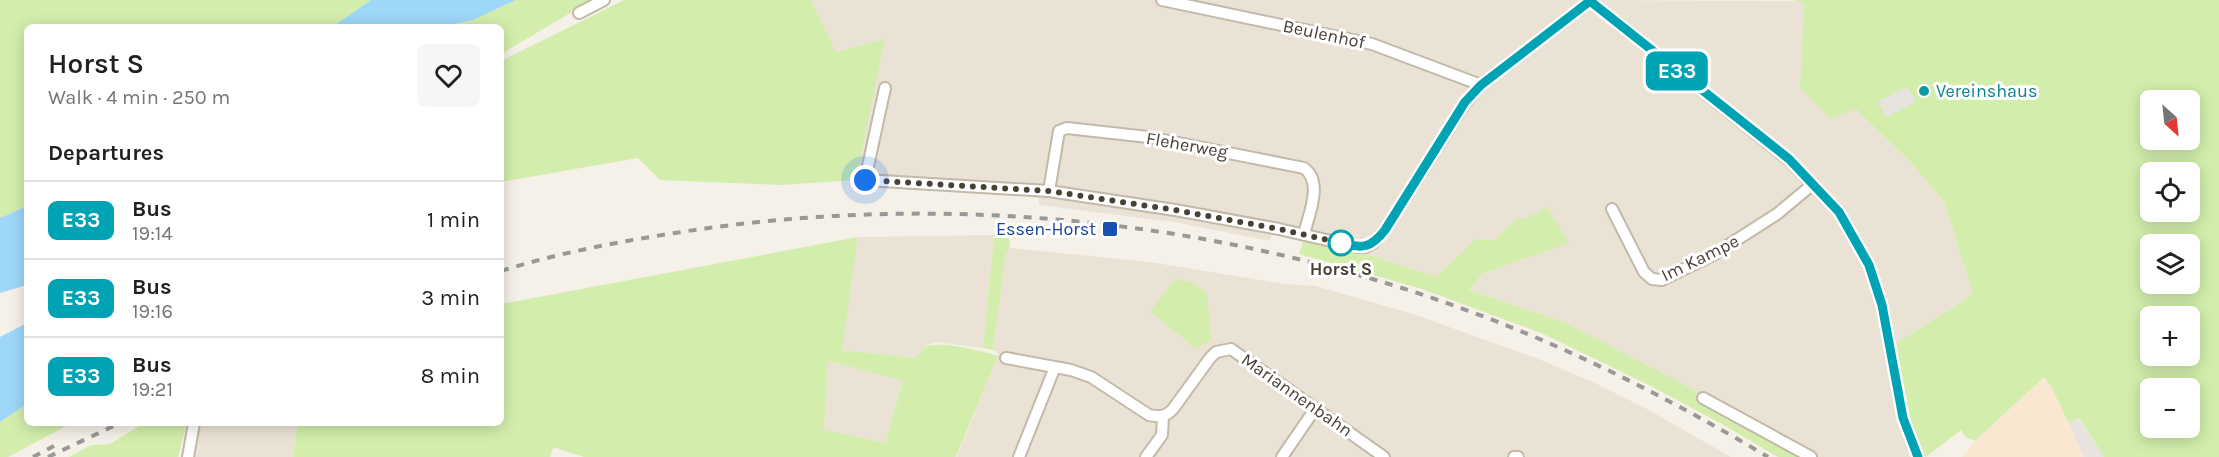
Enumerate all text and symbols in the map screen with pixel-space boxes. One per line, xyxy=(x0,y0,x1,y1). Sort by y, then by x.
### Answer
street label: Beulenhof xyxy=(1281,15,1368,54)
button: heart xyxy=(417,44,480,107)
text: Horst S xyxy=(48,47,144,80)
line badge: E33 xyxy=(1642,52,1712,90)
text: E33 xyxy=(1658,59,1696,83)
place label: Vereinshaus xyxy=(1936,80,2037,102)
marker: Vereinshaus xyxy=(1917,84,1931,98)
text: Walk · 4 min · 250 m xyxy=(48,86,230,109)
north arrow xyxy=(2140,90,2200,150)
map controls xyxy=(2140,90,2200,438)
street label: Fleherweg xyxy=(1144,127,1230,163)
text: Departures xyxy=(48,140,164,166)
button: locate xyxy=(2140,162,2200,222)
your location xyxy=(850,165,880,195)
text: Bus xyxy=(132,196,172,222)
text: 1 min xyxy=(427,207,480,233)
text: E33 xyxy=(62,208,100,232)
place label: Essen-Horst xyxy=(996,218,1096,240)
marker: Essen-Horst xyxy=(1101,220,1119,238)
text: 19:14 xyxy=(132,222,173,245)
marker: Horst S xyxy=(1328,230,1354,256)
street label: Im Kampe xyxy=(1658,230,1742,286)
button: layers xyxy=(2140,234,2200,294)
place label: Horst S xyxy=(1310,258,1372,280)
text: Bus xyxy=(132,274,172,300)
text: 3 min xyxy=(421,285,480,311)
text: E33 xyxy=(62,286,100,310)
text: 19:16 xyxy=(132,300,173,323)
button: + xyxy=(2140,306,2200,366)
street label: Mariannenbahn xyxy=(1237,348,1357,442)
text: Bus xyxy=(132,352,172,378)
text: 8 min xyxy=(421,363,480,389)
text: E33 xyxy=(62,364,100,388)
text: 19:21 xyxy=(132,378,173,401)
button: − xyxy=(2140,378,2200,438)

